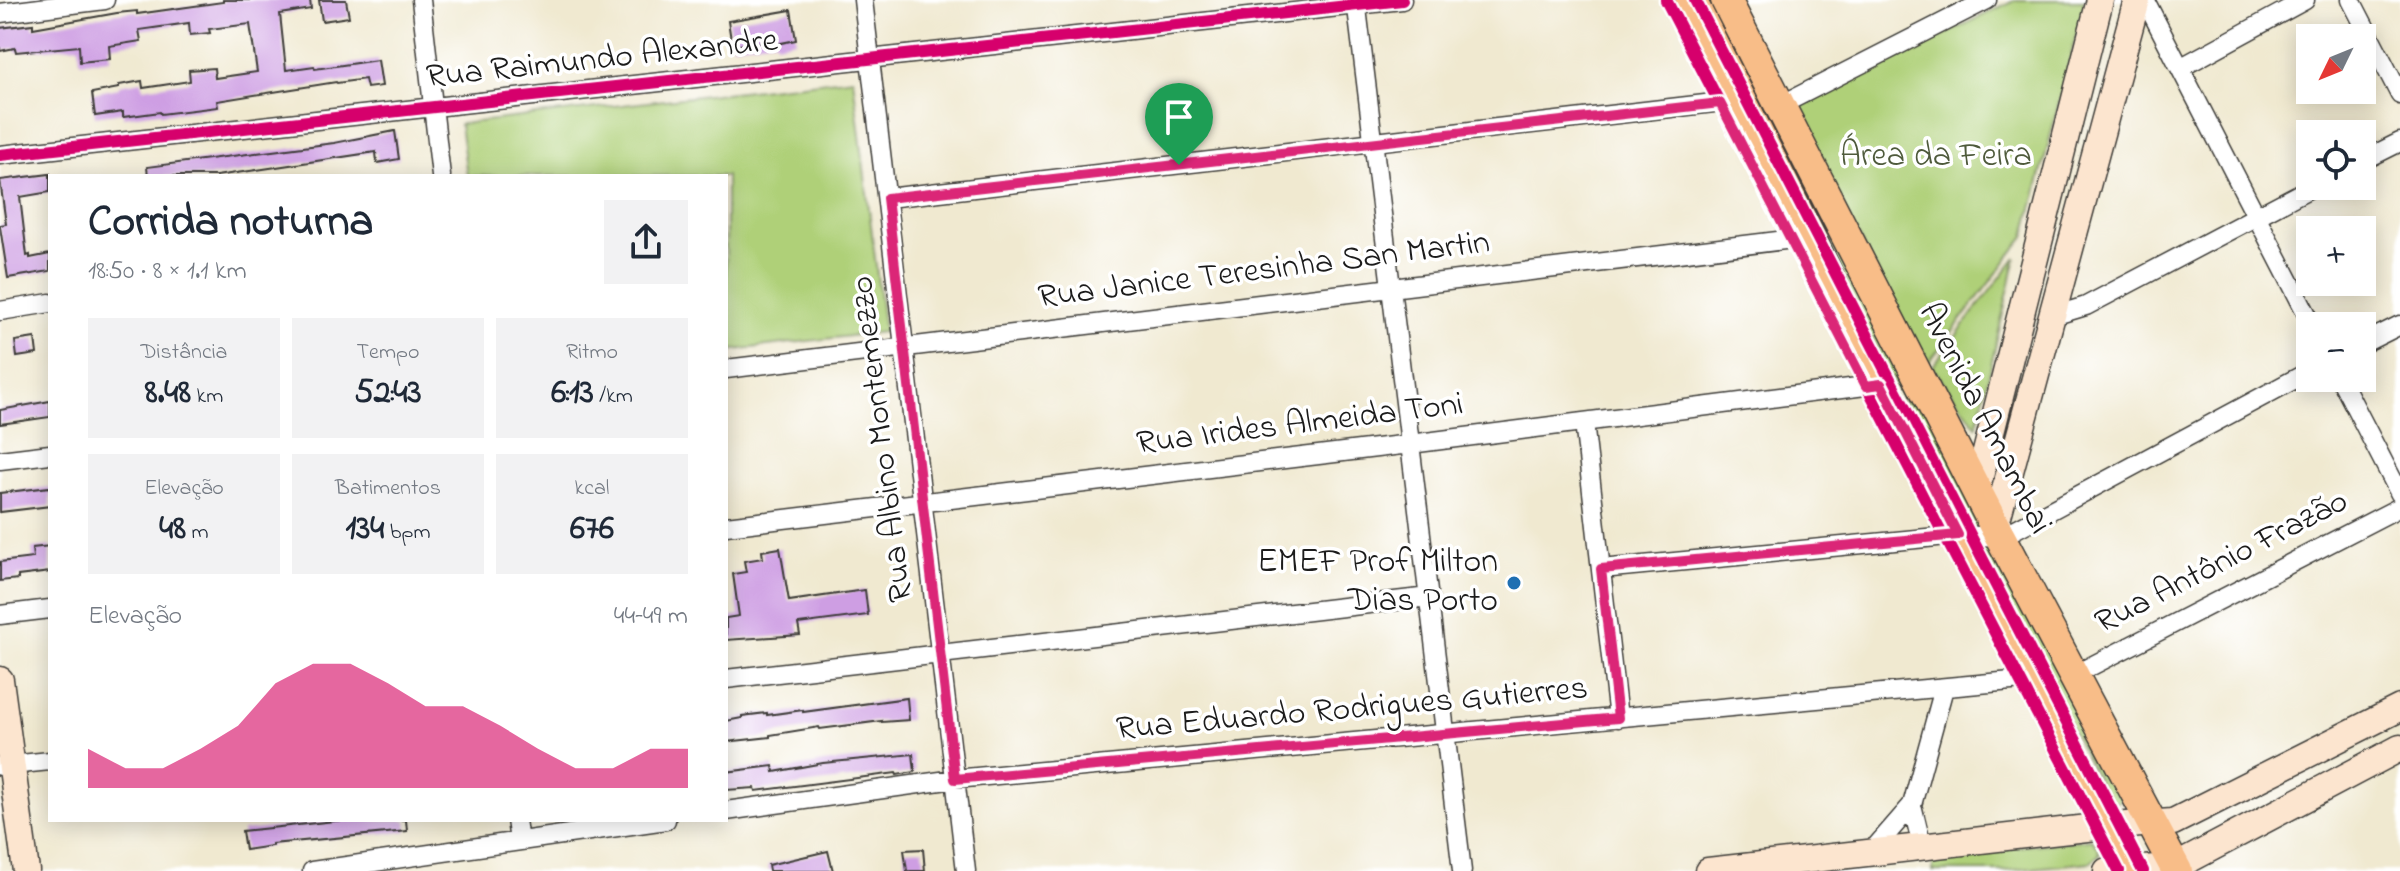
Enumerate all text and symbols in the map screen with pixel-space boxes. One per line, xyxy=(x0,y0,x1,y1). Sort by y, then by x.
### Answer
street label: Rua Raimundo Alexandre xyxy=(424,17,781,103)
north arrow xyxy=(2296,24,2376,104)
map controls xyxy=(2296,24,2376,392)
pin xyxy=(1145,83,1213,165)
icon: arrive xyxy=(1157,95,1201,139)
button: locate xyxy=(2296,120,2376,200)
park label: Área da Feira xyxy=(1840,132,2032,182)
text: Corrida noturna xyxy=(88,191,373,255)
button: share xyxy=(604,200,688,284)
button: + xyxy=(2296,216,2376,296)
street label: Rua Janice Teresinha San Martin xyxy=(1035,218,1493,324)
text: 18:50 · 8 × 1.1 km xyxy=(88,253,247,291)
street label: Rua Albino Montemezzo xyxy=(838,273,928,605)
street label: Avenida Amambai xyxy=(1904,295,2064,543)
button: − xyxy=(2296,312,2376,392)
text: Distância xyxy=(140,337,228,369)
text: Tempo xyxy=(357,337,419,369)
text: Ritmo xyxy=(566,337,618,369)
text: 8.48 xyxy=(145,369,191,419)
text: 52:43 xyxy=(354,369,422,419)
text: 6:13 xyxy=(551,369,594,419)
street label: Rua Irides Almeida Toni xyxy=(1134,380,1466,470)
text: km xyxy=(191,381,223,413)
text: /km xyxy=(594,381,633,413)
text: Elevação xyxy=(144,473,224,505)
text: Batimentos xyxy=(335,473,441,505)
text: kcal xyxy=(575,473,609,505)
street label: Rua Antônio Frazão xyxy=(2087,478,2357,648)
text: 48 xyxy=(159,505,186,555)
text: 134 xyxy=(345,505,384,555)
text: 676 xyxy=(570,505,614,555)
text: m xyxy=(186,517,209,549)
text: bpm xyxy=(384,517,431,549)
place label: EMEF Prof Milton Dias Porto xyxy=(1257,538,1498,627)
marker: EMEF Prof Milton Dias Porto xyxy=(1505,574,1523,592)
text: Elevação xyxy=(88,598,182,636)
text: 44–49 m xyxy=(614,598,688,636)
street label: Rua Eduardo Rodrigues Gutierres xyxy=(1114,664,1590,756)

